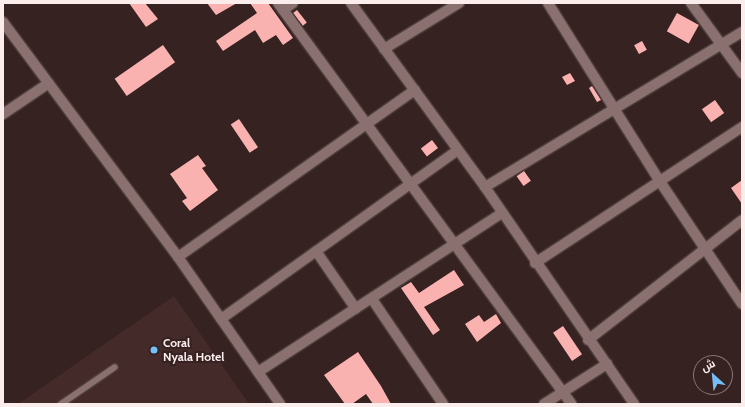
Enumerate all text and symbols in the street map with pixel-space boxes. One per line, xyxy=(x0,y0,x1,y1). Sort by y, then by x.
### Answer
place label: Coral Nyala Hotel xyxy=(163,336,224,364)
marker: Coral Nyala Hotel xyxy=(148,344,160,356)
north arrow xyxy=(693,355,733,395)
text: ش xyxy=(699,356,717,375)

